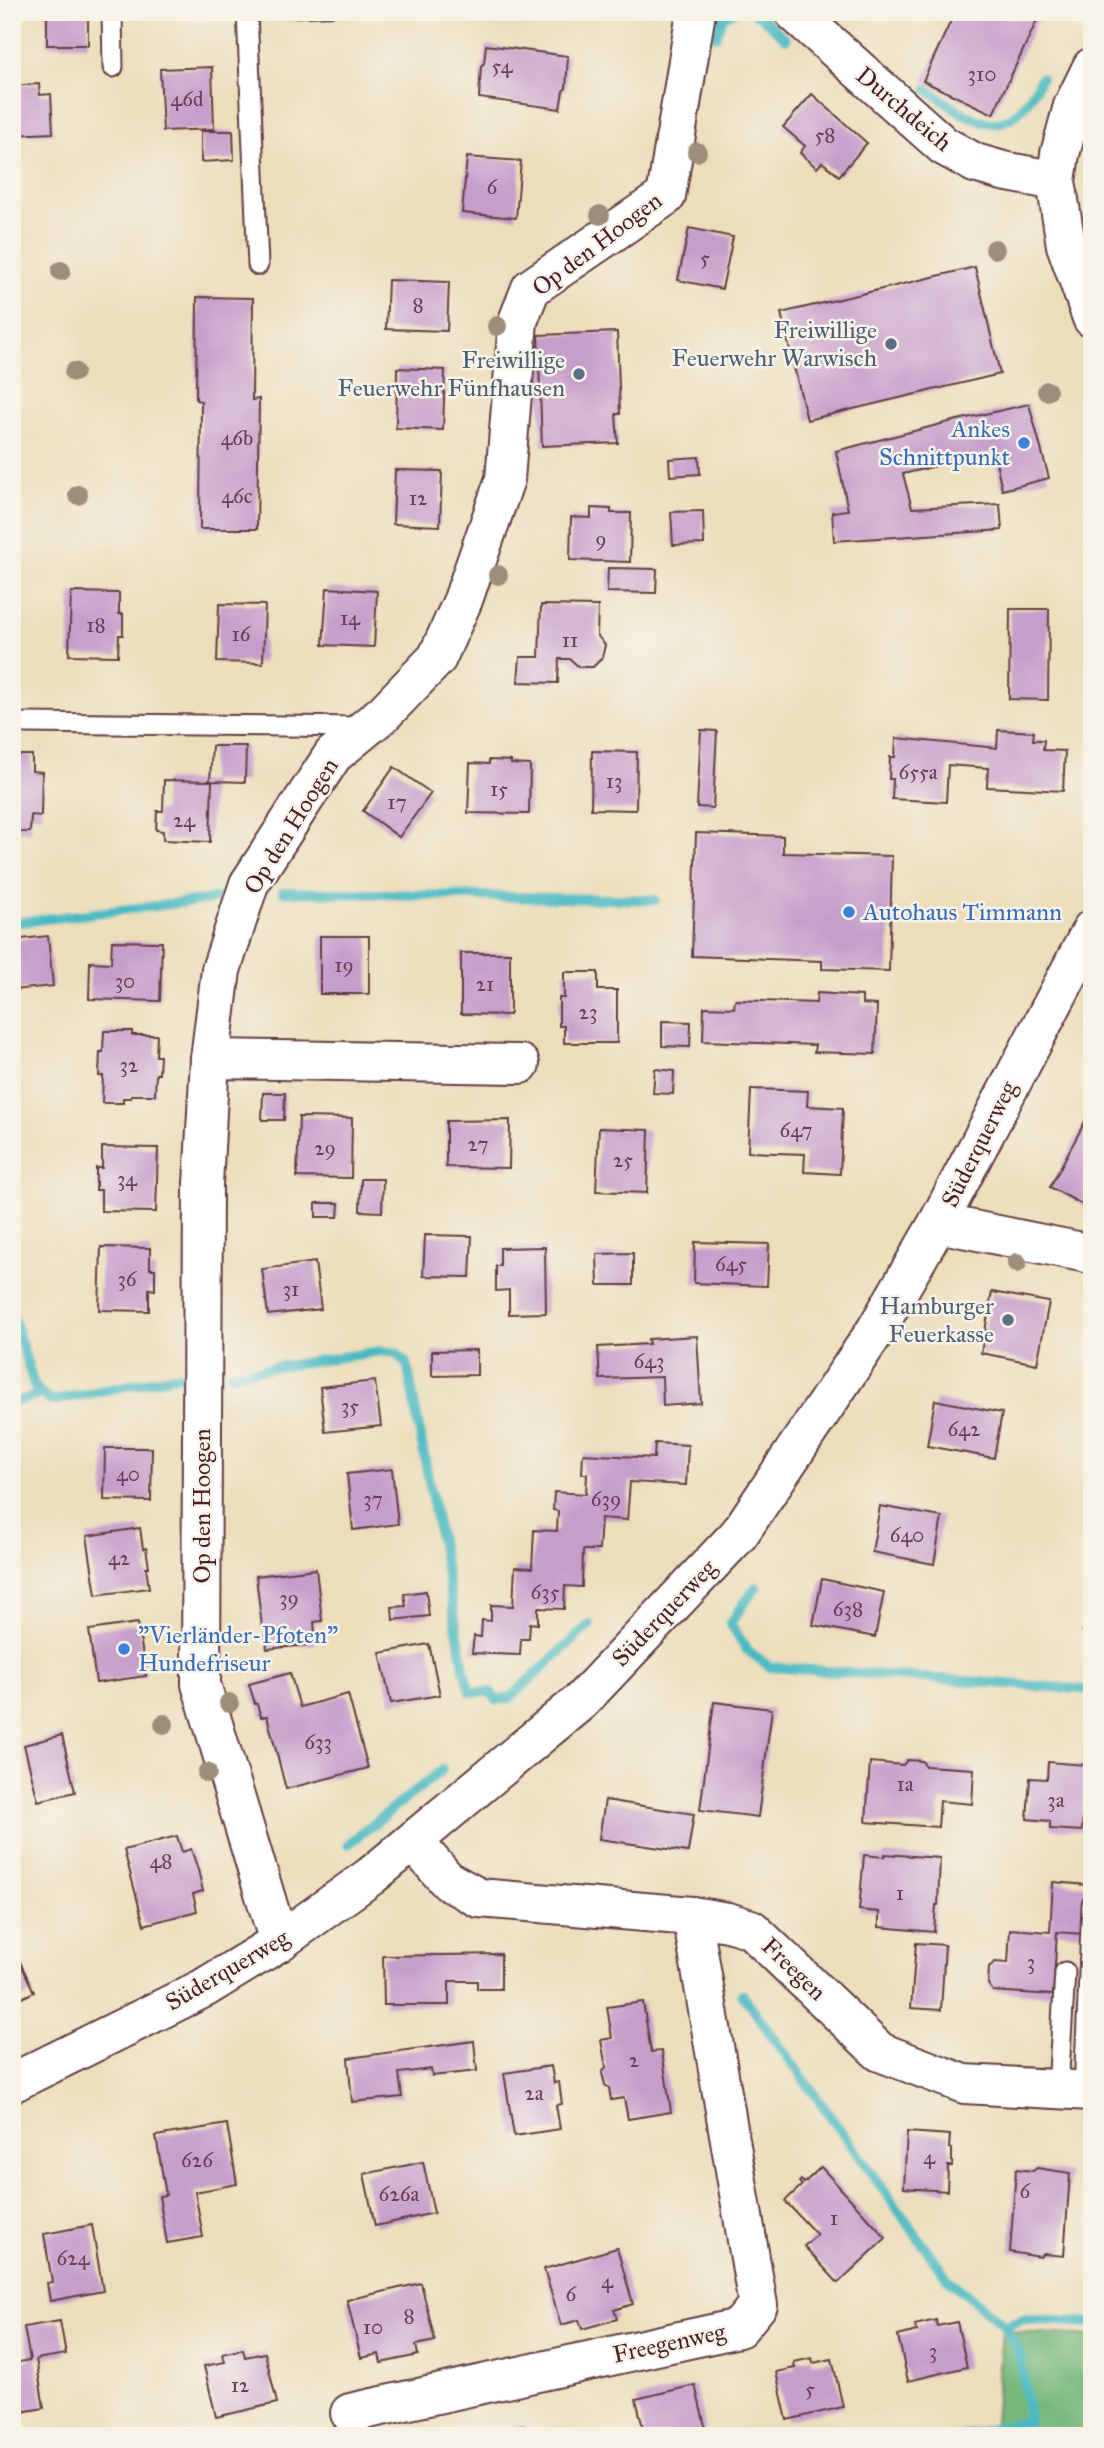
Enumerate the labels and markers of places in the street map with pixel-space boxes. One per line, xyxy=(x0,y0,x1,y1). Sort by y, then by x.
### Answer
place label: Freiwillige Feuerwehr Warwisch xyxy=(672,315,877,373)
marker: Freiwillige Feuerwehr Warwisch xyxy=(883,336,899,352)
place label: Freiwillige Feuerwehr Fünfhausen xyxy=(338,345,565,403)
marker: Freiwillige Feuerwehr Fünfhausen xyxy=(571,366,587,382)
place label: Ankes Schnittpunkt xyxy=(879,414,1011,472)
marker: Ankes Schnittpunkt xyxy=(1016,435,1032,451)
place label: Autohaus Timmann xyxy=(862,897,1062,927)
marker: Autohaus Timmann xyxy=(841,904,857,920)
place label: Hamburger Feuerkasse xyxy=(880,1291,994,1349)
marker: Hamburger Feuerkasse xyxy=(1000,1312,1016,1328)
place label: "Vierländer-Pfoten" Hundefriseur xyxy=(138,1620,338,1678)
marker: "Vierländer-Pfoten" Hundefriseur xyxy=(116,1641,132,1657)

